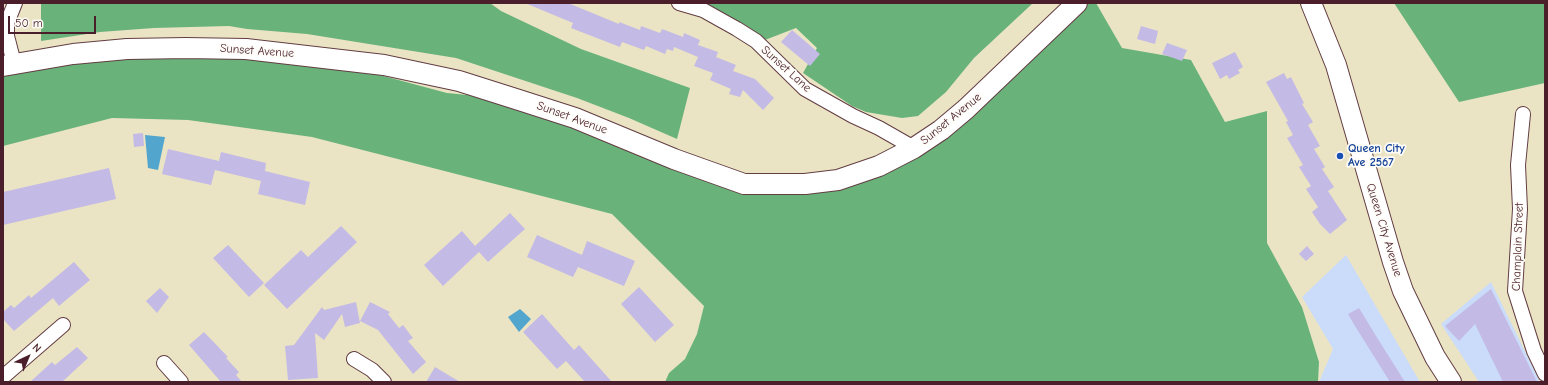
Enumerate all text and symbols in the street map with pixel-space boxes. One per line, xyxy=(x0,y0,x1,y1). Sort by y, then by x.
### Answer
scale bar xyxy=(10,8,98,34)
text: 50 m xyxy=(15,16,43,30)
street label: Sunset Avenue xyxy=(219,41,295,61)
street label: Sunset Lane xyxy=(758,43,814,95)
street label: Sunset Avenue xyxy=(918,90,984,148)
street label: Sunset Avenue xyxy=(535,99,609,137)
place label: Queen City Ave 2567 xyxy=(1348,142,1405,170)
marker: Queen City Ave 2567 xyxy=(1335,151,1345,161)
street label: Queen City Avenue xyxy=(1363,182,1405,278)
street label: Champlain Street xyxy=(1509,203,1527,291)
north arrow xyxy=(8,337,48,377)
text: N xyxy=(30,341,44,355)

